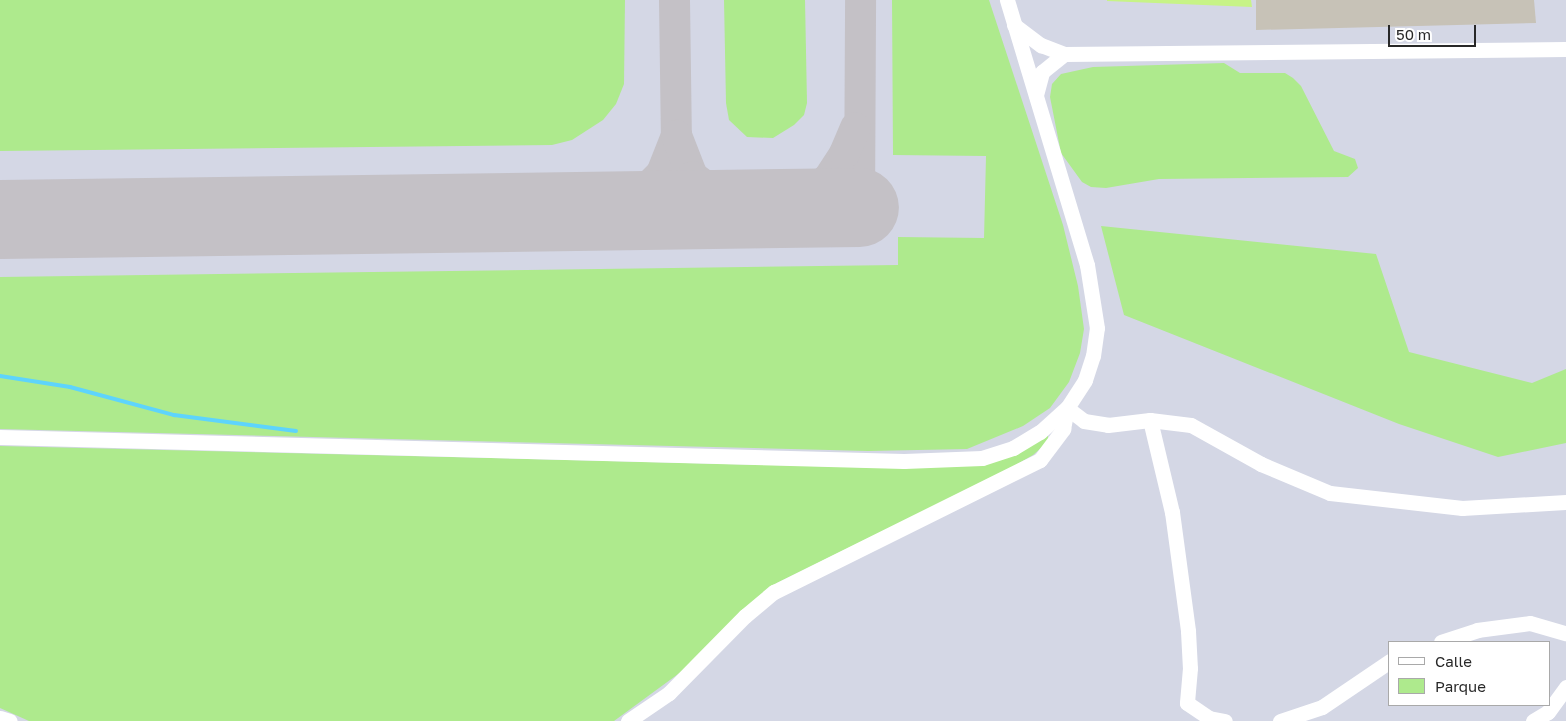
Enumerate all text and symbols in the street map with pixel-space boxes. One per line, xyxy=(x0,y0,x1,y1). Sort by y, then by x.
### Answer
scale bar xyxy=(1391,15,1478,47)
text: 50 m xyxy=(1396,25,1431,43)
legend xyxy=(1388,641,1551,706)
text: Calle xyxy=(1435,652,1472,670)
text: Parque xyxy=(1435,677,1486,695)

